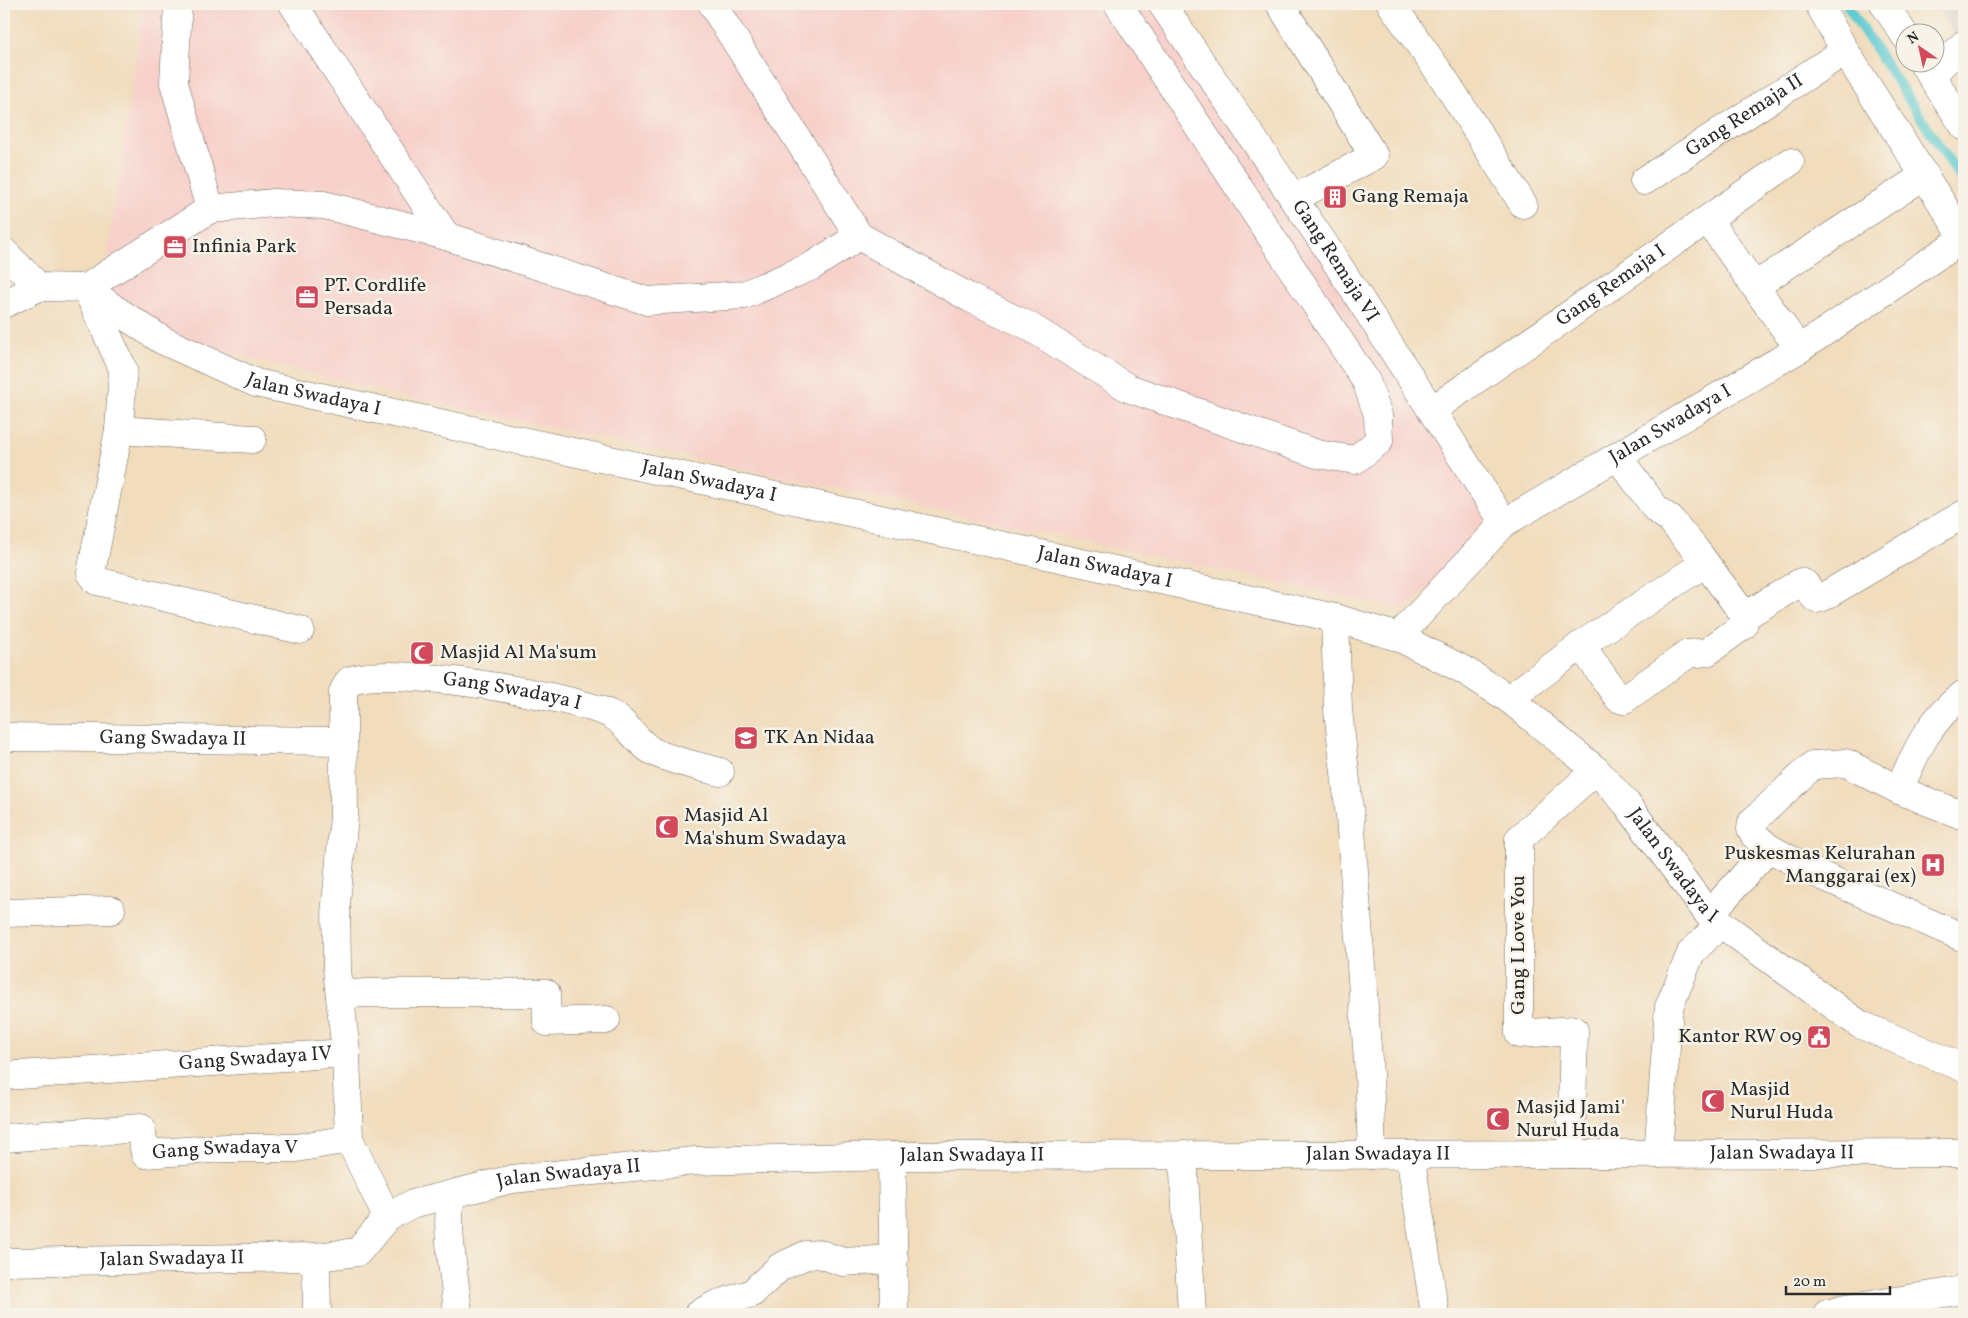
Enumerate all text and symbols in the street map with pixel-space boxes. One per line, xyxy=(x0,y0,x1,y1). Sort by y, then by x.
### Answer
north arrow xyxy=(1896,22,1946,72)
text: N xyxy=(1904,28,1923,49)
street label: Gang Remaja II xyxy=(1680,67,1809,164)
place label: Gang Remaja xyxy=(1352,183,1469,211)
building icon: Gang Remaja xyxy=(1322,184,1348,210)
street label: Gang Remaja VI xyxy=(1285,195,1385,328)
place label: Infinia Park xyxy=(192,233,296,261)
office icon: Infinia Park xyxy=(162,234,188,260)
street label: Gang Remaja I xyxy=(1551,238,1672,334)
place label: PT. Cordlife Persada xyxy=(324,272,426,323)
office icon: PT. Cordlife Persada xyxy=(294,284,320,310)
street label: Jalan Swadaya I xyxy=(241,366,383,424)
street label: Jalan Swadaya I xyxy=(1604,378,1737,472)
street label: Jalan Swadaya I xyxy=(639,453,779,510)
street label: Jalan Swadaya I xyxy=(1035,540,1175,596)
place label: Masjid Al Ma'sum xyxy=(440,639,597,667)
mosque icon: Masjid Al Ma'sum xyxy=(409,640,435,666)
street label: Gang Swadaya I xyxy=(441,666,584,718)
street label: Gang Swadaya II xyxy=(99,724,247,754)
place label: TK An Nidaa xyxy=(764,724,875,752)
school or university icon: TK An Nidaa xyxy=(733,725,759,751)
place label: Masjid Al Ma'shum Swadaya xyxy=(684,802,847,853)
street label: Jalan Swadaya I xyxy=(1620,802,1723,931)
mosque icon: Masjid Al Ma'shum Swadaya xyxy=(654,814,680,840)
place label: Puskesmas Kelurahan Manggarai (ex) xyxy=(1724,840,1916,891)
hospital icon: Puskesmas Kelurahan Manggarai (ex) xyxy=(1920,852,1946,878)
street label: Gang I Love You xyxy=(1505,875,1533,1015)
place label: Kantor RW 09 xyxy=(1678,1023,1802,1051)
public building icon: Kantor RW 09 xyxy=(1806,1024,1832,1050)
street label: Gang Swadaya IV xyxy=(178,1040,333,1078)
place label: Masjid Nurul Huda xyxy=(1730,1076,1833,1127)
mosque icon: Masjid Nurul Huda xyxy=(1700,1088,1726,1114)
place label: Masjid Jami' Nurul Huda xyxy=(1516,1094,1625,1145)
mosque icon: Masjid Jami' Nurul Huda xyxy=(1485,1106,1511,1132)
street label: Gang Swadaya V xyxy=(151,1134,298,1167)
street label: Jalan Swadaya II xyxy=(1710,1139,1854,1168)
street label: Jalan Swadaya II xyxy=(1306,1140,1450,1169)
street label: Jalan Swadaya II xyxy=(900,1142,1044,1170)
street label: Jalan Swadaya II xyxy=(494,1152,642,1196)
street label: Jalan Swadaya II xyxy=(99,1244,244,1274)
scale bar xyxy=(1786,1263,1889,1295)
text: 20 m xyxy=(1793,1272,1826,1293)

